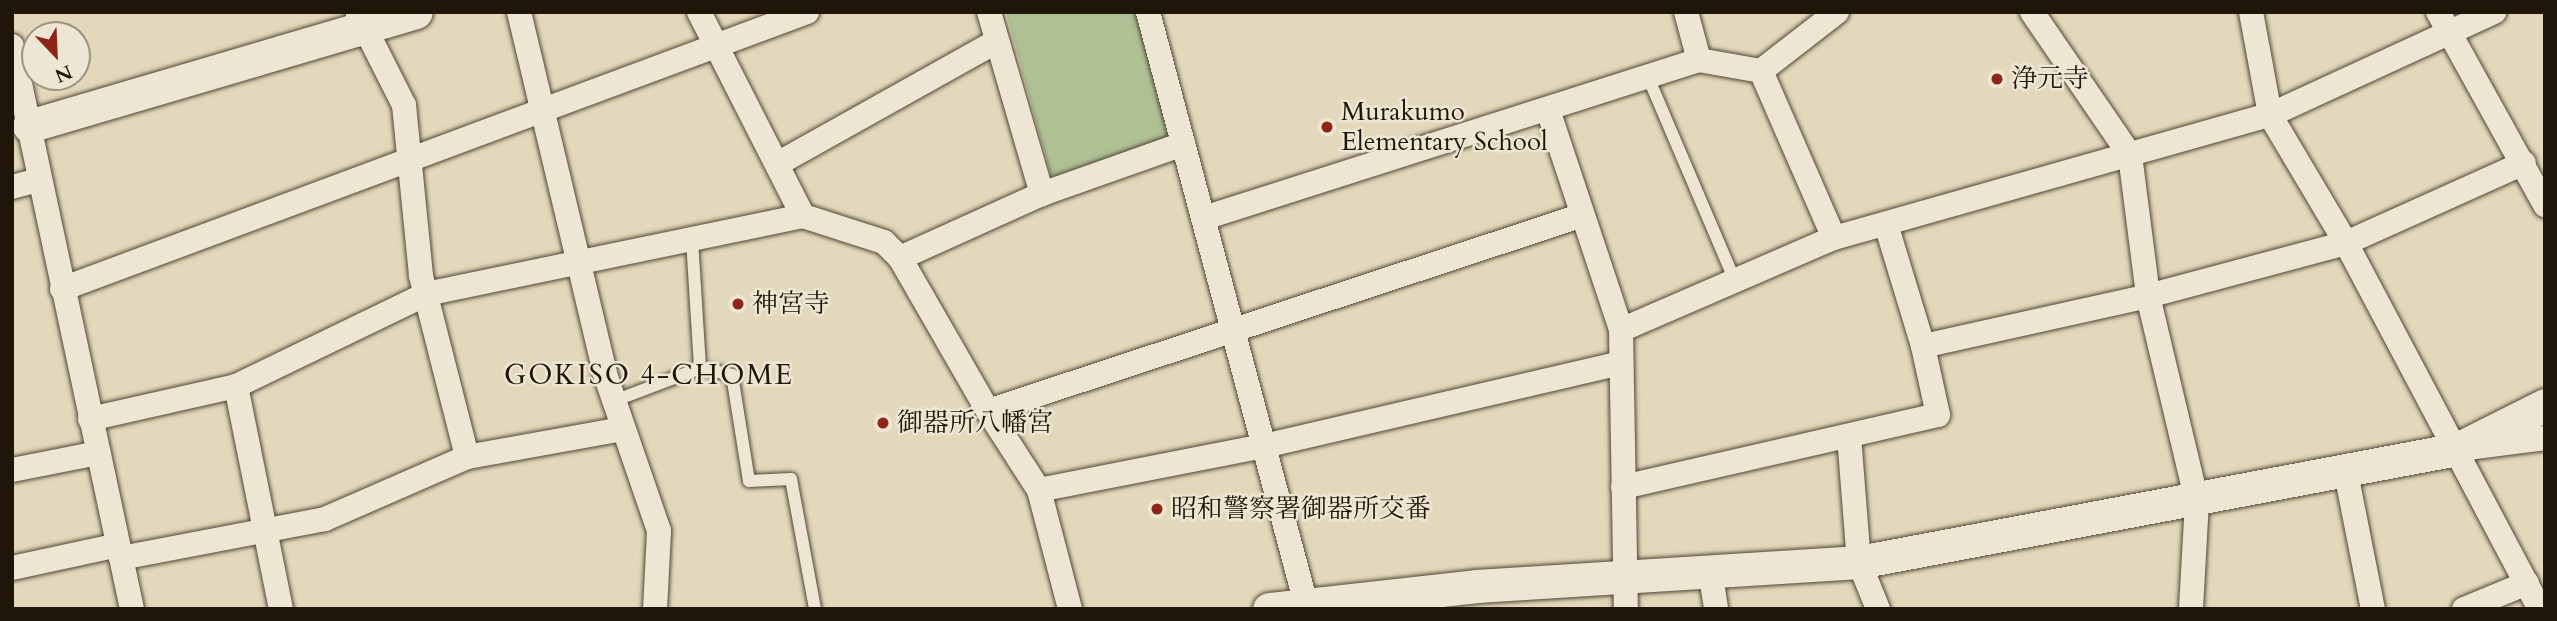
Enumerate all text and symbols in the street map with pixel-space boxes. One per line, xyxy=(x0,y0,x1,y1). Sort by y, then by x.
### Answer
north arrow xyxy=(21,21,91,91)
text: N xyxy=(51,58,76,89)
place label: 浄元寺 xyxy=(2011,63,2089,95)
marker: 浄元寺 xyxy=(1989,71,2005,87)
place label: Murakumo Elementary School xyxy=(1341,96,1548,158)
marker: Murakumo Elementary School xyxy=(1319,119,1335,135)
place label: 神宮寺 xyxy=(752,288,830,320)
marker: 神宮寺 xyxy=(730,296,746,312)
district label: GOKISO 4-CHOME xyxy=(506,358,792,392)
place label: 御器所八幡宮 xyxy=(897,407,1053,439)
marker: 御器所八幡宮 xyxy=(875,415,891,431)
place label: 昭和警察署御器所交番 xyxy=(1171,493,1431,525)
marker: 昭和警察署御器所交番 xyxy=(1149,501,1165,517)

